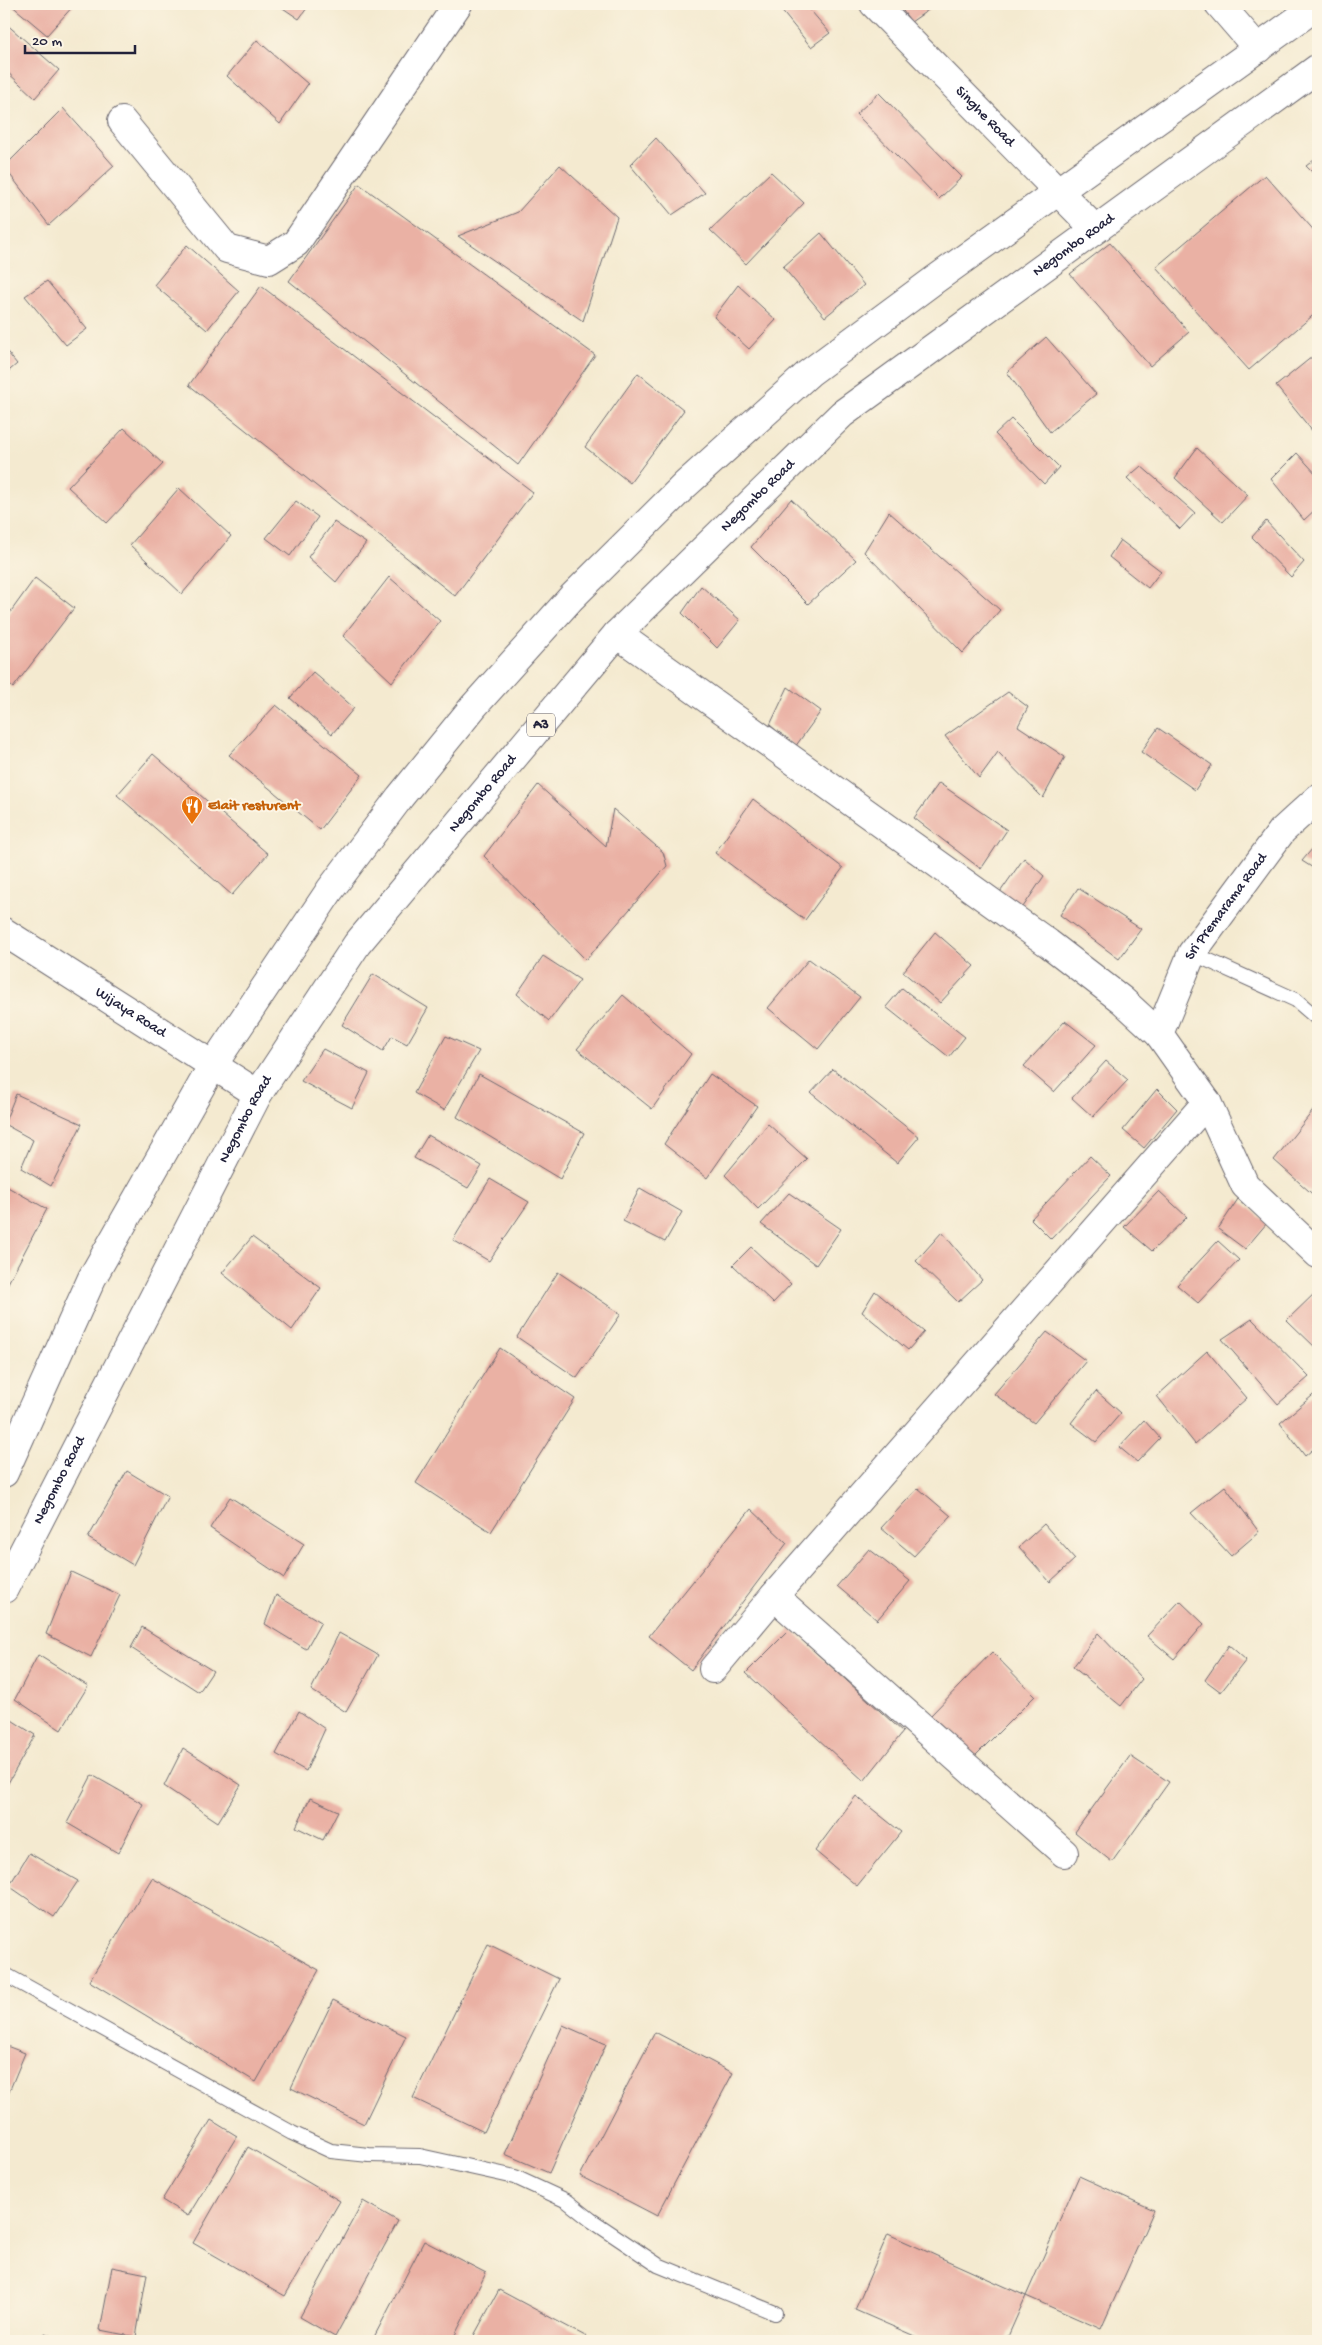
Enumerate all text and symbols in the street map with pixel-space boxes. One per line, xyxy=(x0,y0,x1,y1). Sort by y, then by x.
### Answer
scale bar xyxy=(25,22,135,54)
text: 20 m xyxy=(32,33,62,51)
street label: Singhe Road xyxy=(951,83,1019,152)
street label: Negombo Road xyxy=(1029,209,1119,281)
street label: Negombo Road xyxy=(717,455,800,536)
road number: A3 xyxy=(527,714,555,736)
street label: Negombo Road xyxy=(445,750,522,837)
restaurant icon: Elait resturent xyxy=(180,794,204,825)
place label: Elait resturent xyxy=(208,797,302,815)
street label: Sri Premarama Road xyxy=(1181,849,1272,963)
street label: Wijaya Road xyxy=(92,983,170,1043)
street label: Negombo Road xyxy=(215,1071,277,1166)
street label: Negombo Road xyxy=(30,1432,90,1528)

